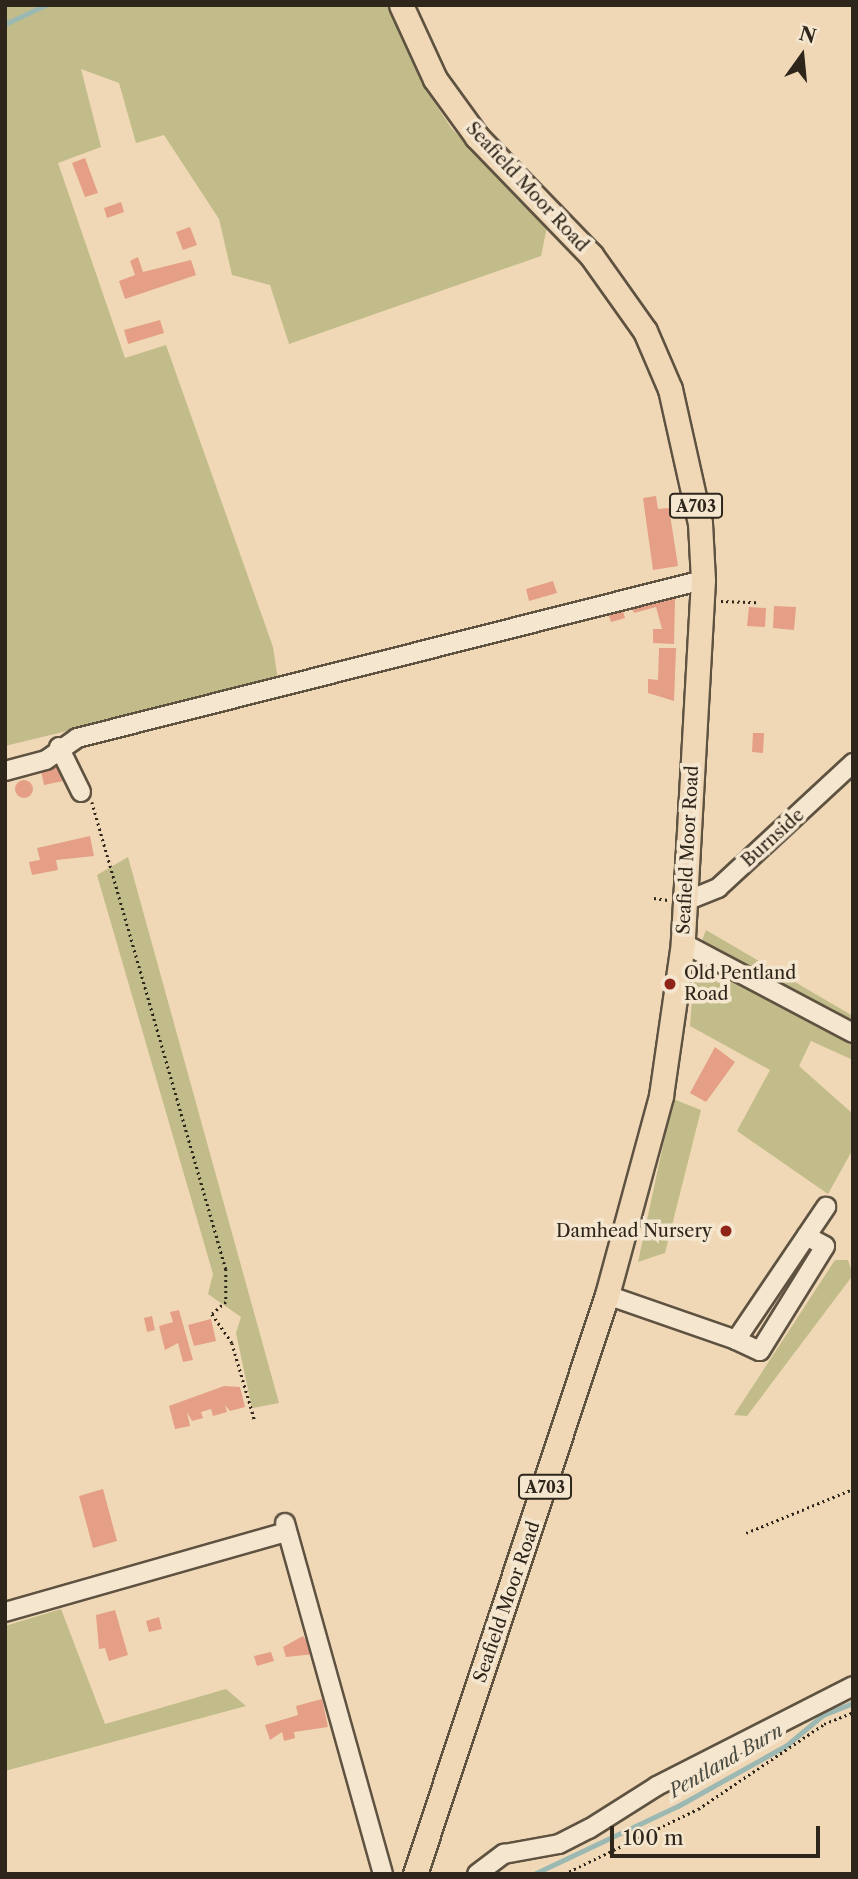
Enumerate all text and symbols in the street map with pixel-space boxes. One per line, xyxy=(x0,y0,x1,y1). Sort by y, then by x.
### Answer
north arrow xyxy=(767,21,837,91)
text: N xyxy=(797,22,819,48)
street label: Seafield Moor Road xyxy=(461,118,593,256)
road number: A703 xyxy=(668,494,724,519)
street label: Seafield Moor Road xyxy=(673,765,703,935)
street label: Burnside xyxy=(737,804,809,872)
place label: Old Pentland Road xyxy=(684,963,796,1006)
marker: Old Pentland Road xyxy=(662,976,678,992)
place label: Damhead Nursery xyxy=(556,1220,712,1242)
marker: Damhead Nursery xyxy=(718,1223,734,1239)
road number: A703 xyxy=(517,1474,573,1499)
street label: Seafield Moor Road xyxy=(469,1518,545,1686)
water label: Pentland Burn xyxy=(665,1719,787,1803)
scale bar xyxy=(613,1812,823,1856)
text: 100 m xyxy=(623,1825,684,1850)

